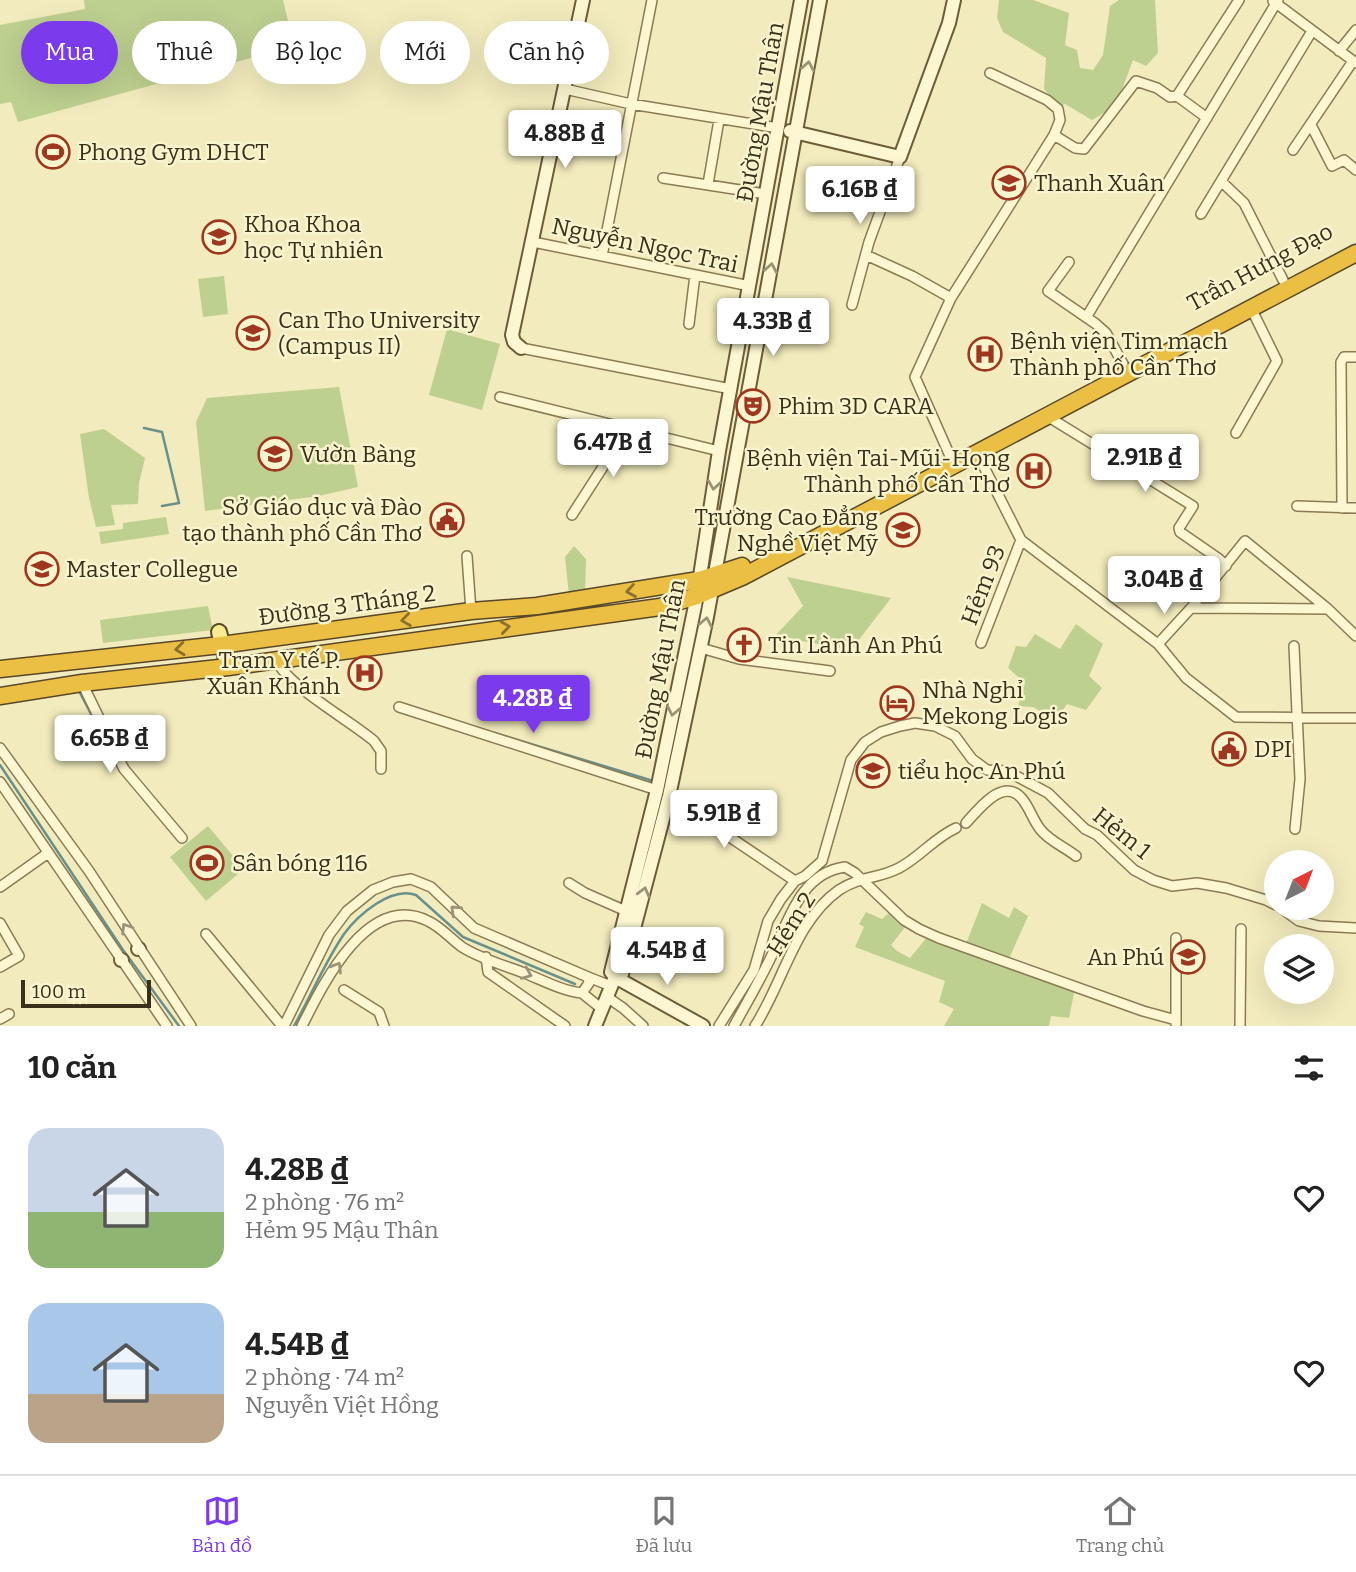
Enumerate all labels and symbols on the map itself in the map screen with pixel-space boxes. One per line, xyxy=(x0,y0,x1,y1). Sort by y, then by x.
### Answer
street label: Đường Mậu Thân xyxy=(730,19,790,204)
one-way arrow xyxy=(799,60,814,72)
pin: 4.88B ₫ xyxy=(500,110,630,170)
sports icon: Phong Gym DHCT xyxy=(34,133,72,171)
place label: Phong Gym DHCT xyxy=(78,138,269,166)
school or university icon: Thanh Xuân xyxy=(990,164,1028,202)
pin: 6.16B ₫ xyxy=(795,166,925,226)
place label: Thanh Xuân xyxy=(1034,169,1165,197)
place label: Khoa Khoa học Tự nhiên xyxy=(244,210,383,264)
street label: Nguyễn Ngọc Trai xyxy=(549,212,741,278)
street label: Trần Hưng Đạo xyxy=(1182,217,1338,317)
school or university icon: Khoa Khoa học Tự nhiên xyxy=(200,218,238,256)
one-way arrow xyxy=(763,262,778,274)
pin: 4.33B ₫ xyxy=(708,298,838,358)
place label: Can Tho University (Campus II) xyxy=(278,306,481,360)
school or university icon: Can Tho University (Campus II) xyxy=(234,314,272,352)
place label: Bệnh viện Tim mạch Thành phố Cần Thơ xyxy=(1010,327,1228,381)
hospital icon: Bệnh viện Tim mạch Thành phố Cần Thơ xyxy=(966,335,1004,373)
theatre icon: Phim 3D CARA xyxy=(734,387,772,425)
place label: Phim 3D CARA xyxy=(778,392,934,420)
pin: 6.47B ₫ xyxy=(548,420,678,479)
pin: 2.91B ₫ xyxy=(1080,434,1210,494)
school or university icon: Vườn Bàng xyxy=(256,435,294,473)
place label: Vườn Bàng xyxy=(300,440,416,468)
place label: Bệnh viện Tai-Mũi-Họng Thành phố Cần Thơ xyxy=(746,444,1010,498)
hospital icon: Bệnh viện Tai-Mũi-Họng Thành phố Cần Thơ xyxy=(1015,452,1053,490)
one-way arrow xyxy=(707,479,722,491)
place label: Sở Giáo dục và Đào tạo thành phố Cần Thơ xyxy=(182,493,422,547)
public building icon: Sở Giáo dục và Đào tạo thành phố Cần Thơ xyxy=(428,501,466,539)
place label: Trường Cao Đẳng Nghề Việt Mỹ xyxy=(694,503,879,557)
school or university icon: Trường Cao Đẳng Nghề Việt Mỹ xyxy=(884,511,922,549)
street label: Hẻm 93 xyxy=(955,541,1011,629)
school or university icon: Master Collegue xyxy=(23,550,61,588)
place label: Master Collegue xyxy=(66,555,238,583)
pin: 3.04B ₫ xyxy=(1099,556,1229,616)
street label: Đường Mậu Thân xyxy=(629,576,691,761)
street label: Đường 3 Tháng 2 xyxy=(257,579,437,631)
one-way arrow xyxy=(626,583,637,598)
one-way arrow xyxy=(400,612,412,627)
one-way arrow xyxy=(697,616,712,628)
one-way arrow xyxy=(499,620,510,635)
church icon: Tin Lành An Phú xyxy=(725,626,763,664)
place label: Tin Lành An Phú xyxy=(768,631,942,659)
one-way arrow xyxy=(174,642,186,657)
place label: Trạm Y tế P. Xuân Khánh xyxy=(207,646,340,700)
hospital icon: Trạm Y tế P. Xuân Khánh xyxy=(346,654,384,692)
pin: 4.28B ₫ xyxy=(468,676,598,735)
place label: Nhà Nghỉ Mekong Logis xyxy=(922,676,1068,730)
hotel icon: Nhà Nghỉ Mekong Logis xyxy=(878,684,916,722)
one-way arrow xyxy=(667,705,682,717)
pin: 6.65B ₫ xyxy=(45,716,175,775)
public building icon: DPI xyxy=(1210,730,1248,768)
place label: DPI xyxy=(1254,735,1292,763)
school or university icon: tiểu học An Phú xyxy=(854,752,892,790)
place label: tiểu học An Phú xyxy=(898,757,1066,785)
pin: 5.91B ₫ xyxy=(659,790,789,850)
street label: Hẻm 1 xyxy=(1087,801,1157,865)
sports icon: Sân bóng 116 xyxy=(188,844,226,882)
place label: Sân bóng 116 xyxy=(232,849,368,877)
north arrow xyxy=(1264,850,1334,920)
one-way arrow xyxy=(635,886,650,898)
street label: Hẻm 2 xyxy=(761,887,821,961)
one-way arrow xyxy=(450,905,463,918)
one-way arrow xyxy=(121,923,134,936)
pin: 4.54B ₫ xyxy=(602,928,732,987)
school or university icon: An Phú xyxy=(1169,938,1207,976)
place label: An Phú xyxy=(1087,943,1164,971)
one-way arrow xyxy=(328,962,341,975)
one-way arrow xyxy=(520,966,532,980)
scale bar xyxy=(21,977,150,1009)

